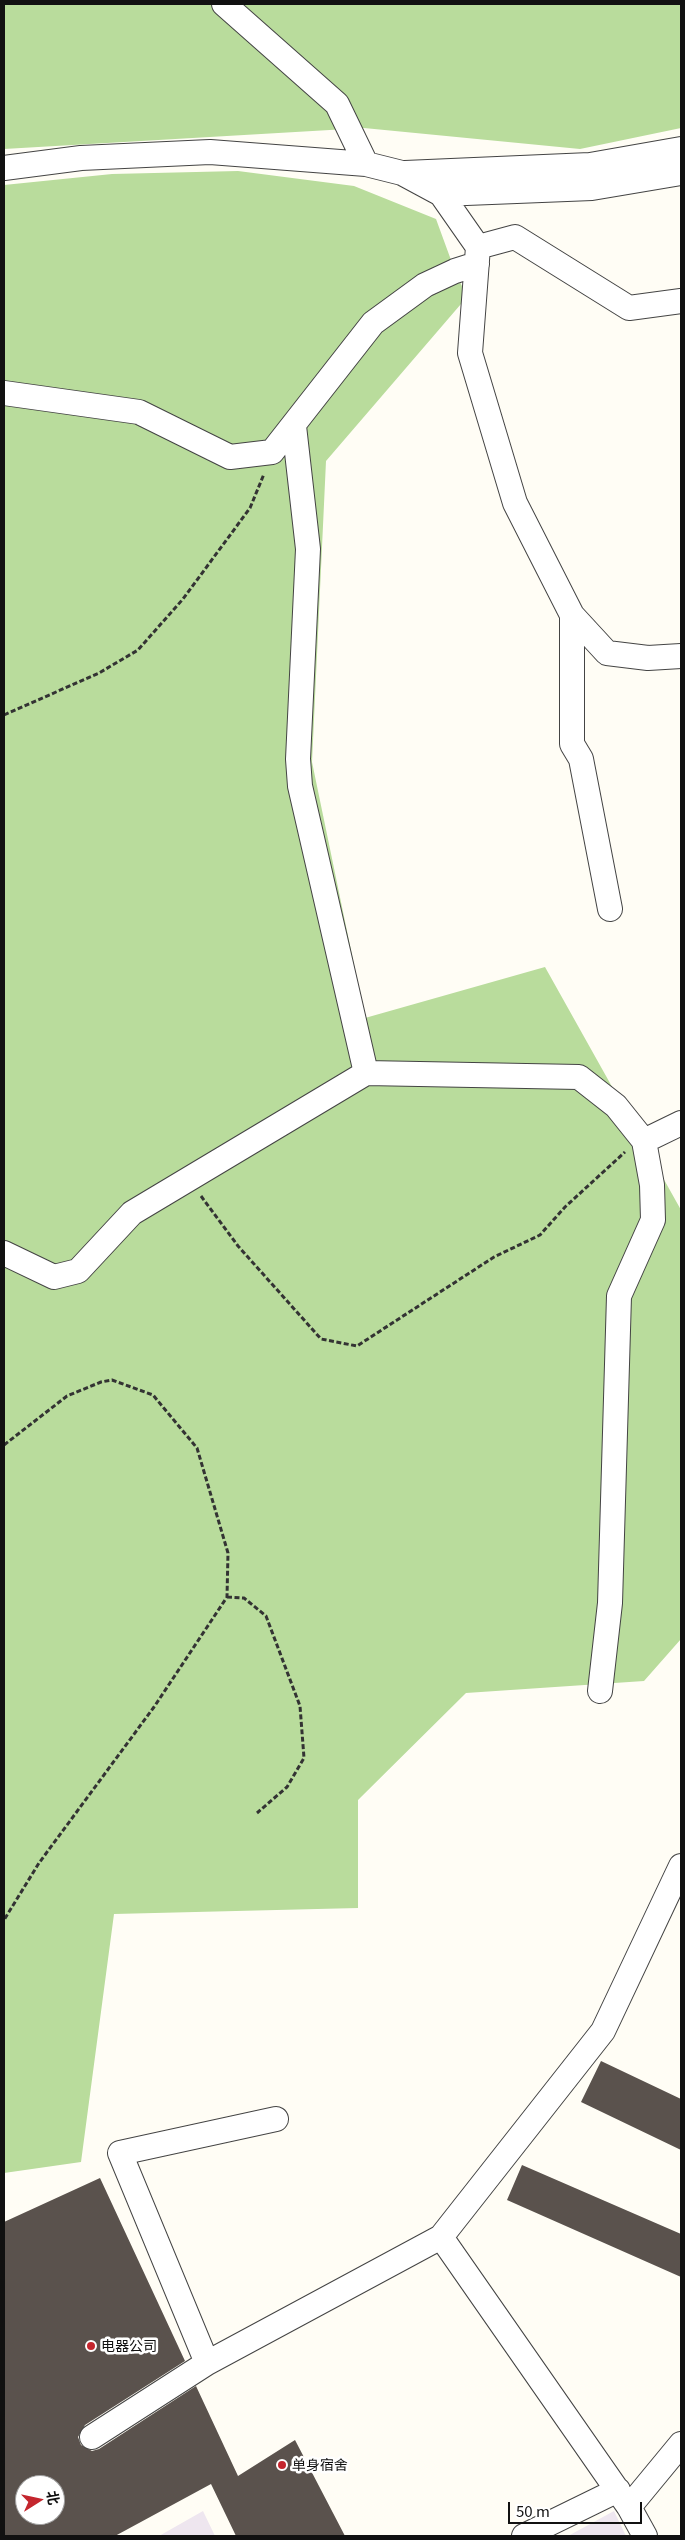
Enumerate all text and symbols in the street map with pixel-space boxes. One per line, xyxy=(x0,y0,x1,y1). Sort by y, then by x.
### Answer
place label: 电器公司 xyxy=(101,2338,157,2354)
marker: 电器公司 xyxy=(85,2340,97,2352)
place label: 单身宿舍 xyxy=(292,2457,348,2473)
marker: 单身宿舍 xyxy=(276,2459,288,2471)
north arrow xyxy=(15,2475,65,2525)
text: 北 xyxy=(43,2489,65,2506)
scale bar xyxy=(510,2492,644,2524)
text: 50 m xyxy=(516,2500,550,2521)

